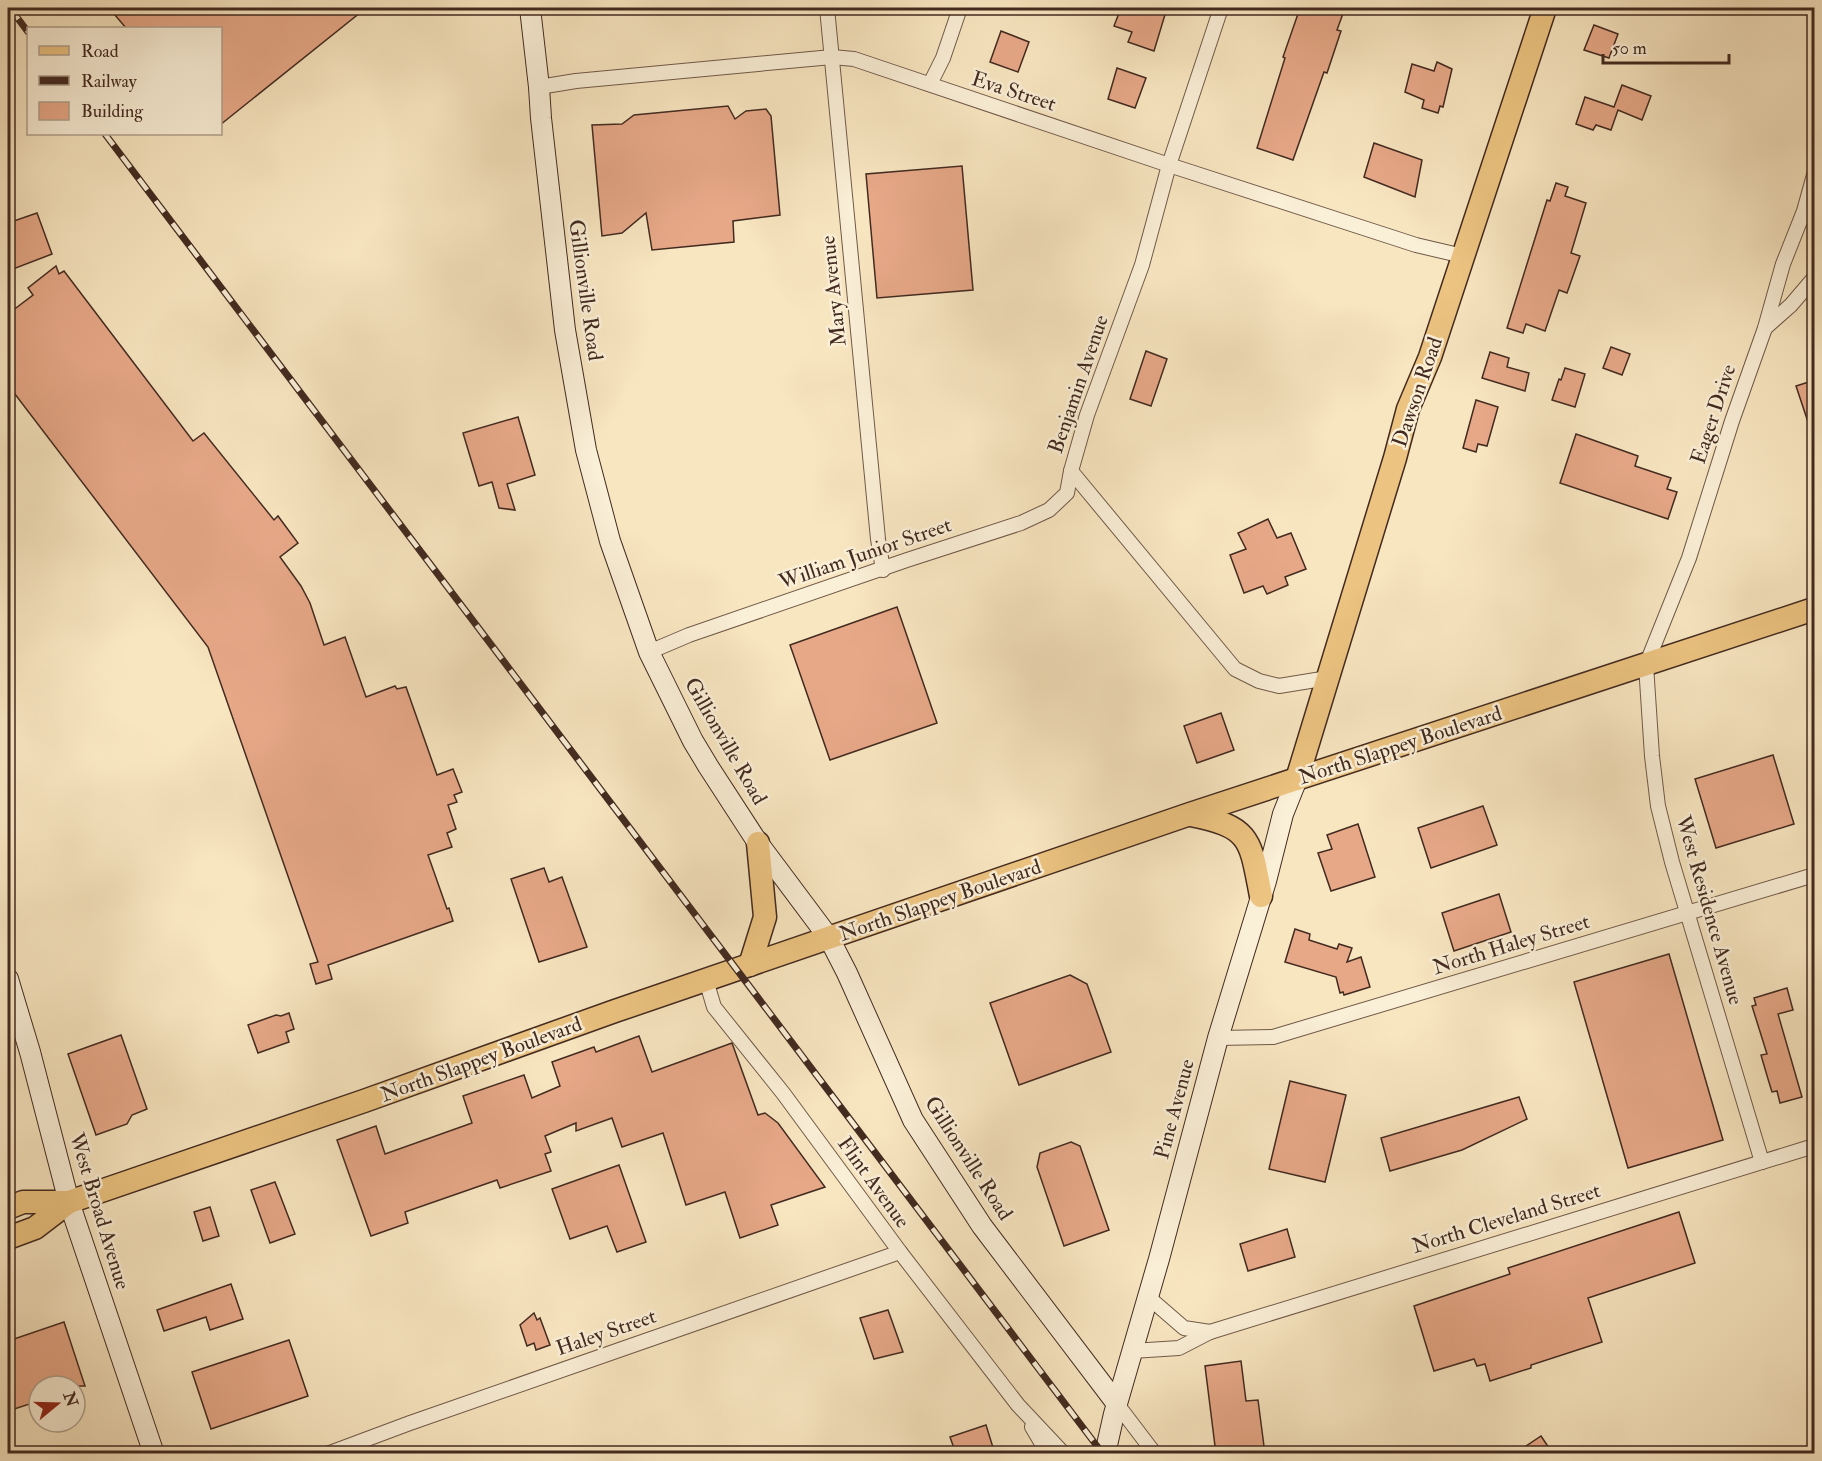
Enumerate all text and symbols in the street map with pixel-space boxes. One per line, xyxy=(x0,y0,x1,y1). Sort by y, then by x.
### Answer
legend xyxy=(27,27,222,135)
scale bar xyxy=(1603,27,1729,65)
text: 50 m xyxy=(1612,37,1647,60)
text: Road xyxy=(81,40,119,63)
street label: Eva Street xyxy=(968,65,1060,118)
text: Railway xyxy=(81,70,138,93)
text: Building xyxy=(81,100,144,123)
street label: Gillionville Road xyxy=(562,218,609,363)
street label: Mary Avenue xyxy=(814,234,853,348)
street label: Benjamin Avenue xyxy=(1042,311,1115,457)
street label: Dawson Road xyxy=(1386,333,1449,451)
street label: Eager Drive xyxy=(1685,361,1742,467)
street label: William Junior Street xyxy=(774,511,955,596)
street label: Gillionville Road xyxy=(678,673,773,810)
street label: North Slappey Boulevard xyxy=(1295,700,1506,791)
street label: West Residence Avenue xyxy=(1669,812,1749,1008)
street label: North Slappey Boulevard xyxy=(835,853,1046,948)
street label: North Haley Street xyxy=(1429,908,1593,981)
street label: North Slappey Boulevard xyxy=(377,1010,586,1108)
street label: Pine Avenue xyxy=(1148,1056,1201,1162)
street label: Gillionville Road xyxy=(918,1091,1019,1226)
street label: West Broad Avenue xyxy=(63,1129,136,1293)
street label: Flint Avenue xyxy=(831,1131,916,1234)
street label: North Cleveland Street xyxy=(1409,1177,1604,1260)
street label: Haley Street xyxy=(553,1303,660,1362)
north arrow xyxy=(27,1374,87,1434)
text: N xyxy=(58,1388,82,1410)

